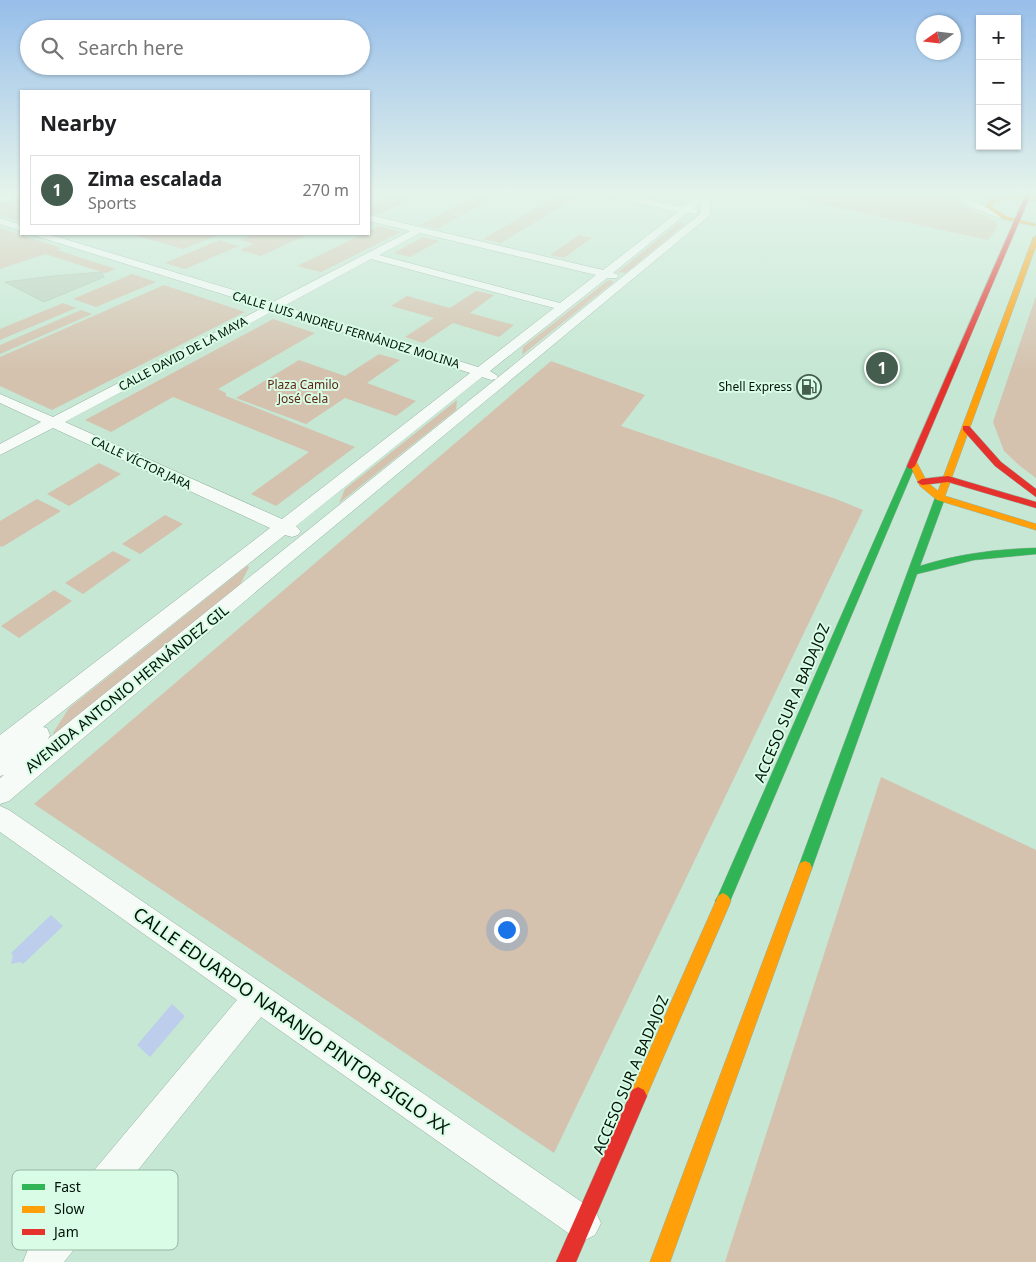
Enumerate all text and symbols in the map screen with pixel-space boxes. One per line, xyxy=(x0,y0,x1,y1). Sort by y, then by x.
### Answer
north arrow xyxy=(916,15,961,60)
map controls xyxy=(976,15,1021,150)
button: + xyxy=(976,15,1021,60)
search box xyxy=(20,20,370,75)
icon: search xyxy=(38,34,66,62)
text: Search here xyxy=(78,35,184,61)
button: − xyxy=(976,60,1021,105)
button: layers xyxy=(976,105,1021,150)
text: Nearby xyxy=(40,109,116,137)
text: Zima escalada xyxy=(88,166,222,192)
text: 1 xyxy=(52,179,62,201)
text: 270 m xyxy=(302,179,349,201)
text: Sports xyxy=(88,192,136,214)
street label: CALLE LUIS ANDREU FERNÁNDEZ MOLINA xyxy=(230,287,462,372)
street label: CALLE DAVID DE LA MAYA xyxy=(115,312,250,395)
pin: 1 xyxy=(866,349,898,387)
fuel station icon: Shell Express xyxy=(796,374,822,400)
park label: Plaza Camilo José Cela xyxy=(267,376,339,407)
place label: Shell Express xyxy=(719,378,792,395)
street label: CALLE VÍCTOR JARA xyxy=(88,432,194,493)
street label: AVENIDA ANTONIO HERNÁNDEZ GIL xyxy=(20,600,232,777)
street label: ACCESO SUR A BADAJOZ xyxy=(749,620,834,785)
street label: CALLE EDUARDO NARANJO PINTOR SIGLO XX xyxy=(129,901,455,1139)
your location xyxy=(494,917,520,943)
street label: ACCESO SUR A BADAJOZ xyxy=(588,992,673,1157)
legend xyxy=(12,1170,178,1250)
text: Fast xyxy=(54,1177,81,1196)
text: Slow xyxy=(54,1199,85,1218)
text: Jam xyxy=(52,1222,79,1241)

